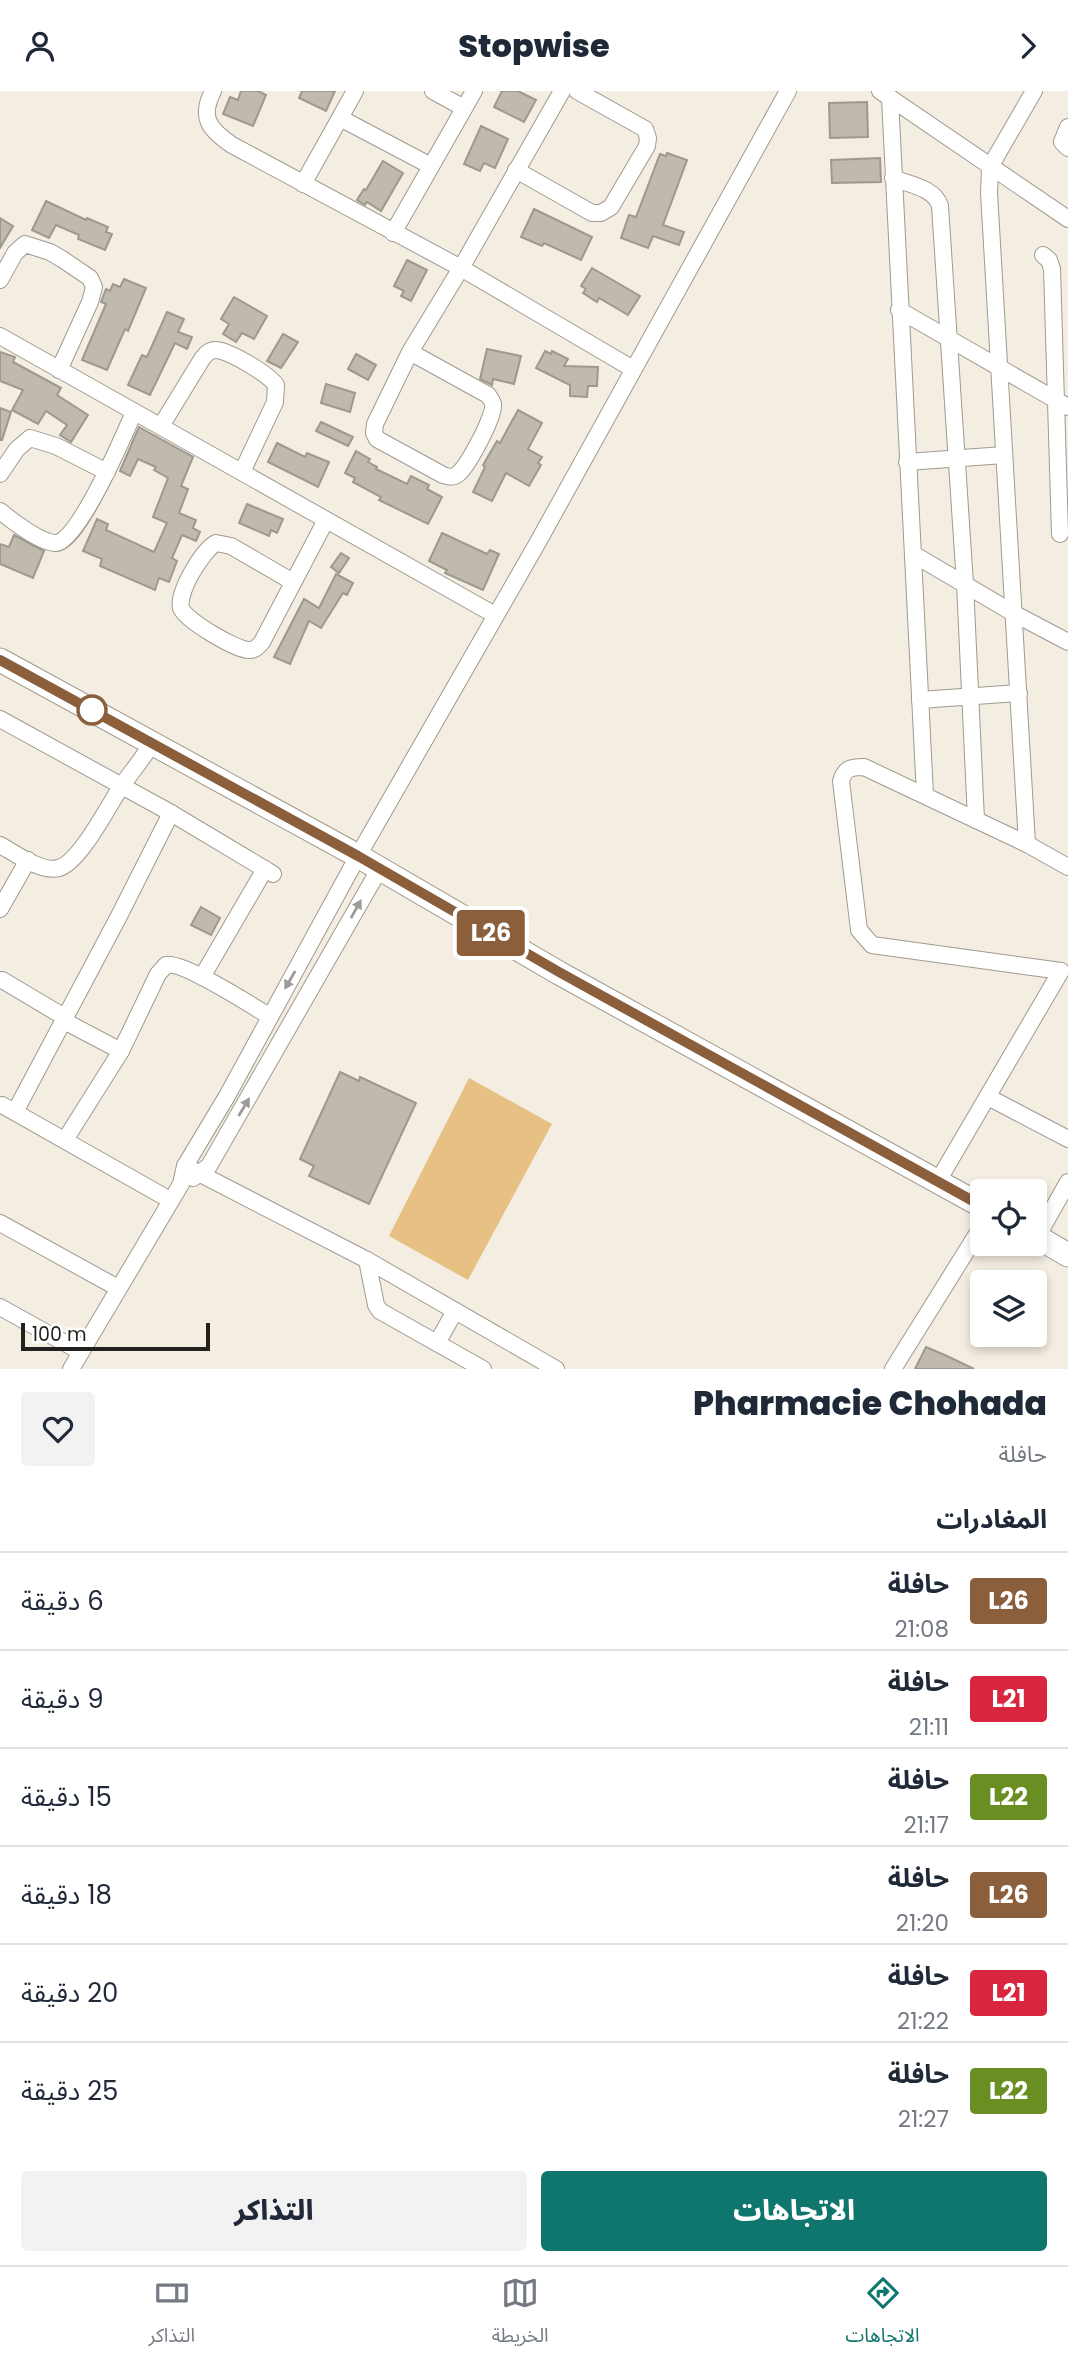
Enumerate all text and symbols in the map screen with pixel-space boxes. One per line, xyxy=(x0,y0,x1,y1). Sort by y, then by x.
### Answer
text: Stopwise xyxy=(458,23,610,68)
icon: person xyxy=(21,27,59,65)
icon: forward xyxy=(1009,27,1047,65)
unlabelled marker xyxy=(77,695,107,725)
one-way arrow xyxy=(350,900,362,919)
line badge: L26 xyxy=(451,910,531,956)
text: L26 xyxy=(471,916,511,949)
one-way arrow xyxy=(283,970,296,989)
one-way arrow xyxy=(238,1098,251,1117)
map controls xyxy=(970,1179,1047,1347)
button: locate xyxy=(970,1179,1047,1256)
button: layers xyxy=(970,1270,1047,1347)
scale bar xyxy=(21,1320,210,1352)
text: 100 m xyxy=(32,1321,87,1348)
text: Pharmacie Chohada xyxy=(693,1380,1047,1427)
button: heart xyxy=(21,1392,95,1466)
text: حافلة xyxy=(998,1438,1047,1470)
text: المغادرات xyxy=(936,1501,1047,1537)
text: حافلة xyxy=(888,1566,949,1602)
text: 6 دقيقة xyxy=(21,1583,104,1619)
text: L26 xyxy=(988,1584,1029,1617)
text: 21:08 xyxy=(895,1613,949,1645)
text: حافلة xyxy=(888,1664,949,1700)
text: 9 دقيقة xyxy=(21,1681,104,1717)
text: L21 xyxy=(991,1682,1026,1715)
text: 21:11 xyxy=(909,1711,949,1743)
text: حافلة xyxy=(888,1762,949,1798)
text: 15 دقيقة xyxy=(21,1779,112,1815)
text: L22 xyxy=(989,1780,1028,1813)
text: 21:17 xyxy=(904,1809,949,1841)
text: حافلة xyxy=(888,1860,949,1896)
text: 18 دقيقة xyxy=(21,1877,112,1913)
text: L26 xyxy=(988,1878,1029,1911)
text: 21:20 xyxy=(896,1907,949,1939)
text: حافلة xyxy=(888,1958,949,1994)
text: 20 دقيقة xyxy=(21,1975,118,2011)
text: L21 xyxy=(991,1976,1026,2009)
text: 21:22 xyxy=(897,2005,949,2037)
text: حافلة xyxy=(888,2056,949,2092)
text: 25 دقيقة xyxy=(21,2073,118,2109)
text: L22 xyxy=(989,2074,1028,2107)
text: 21:27 xyxy=(898,2103,949,2135)
button: التذاكر xyxy=(21,2171,527,2251)
button: الاتجاهات xyxy=(541,2171,1047,2251)
tab: التذاكر xyxy=(148,2274,195,2356)
tab: الخريطة xyxy=(492,2274,549,2356)
tab: الاتجاهات xyxy=(845,2274,920,2356)

